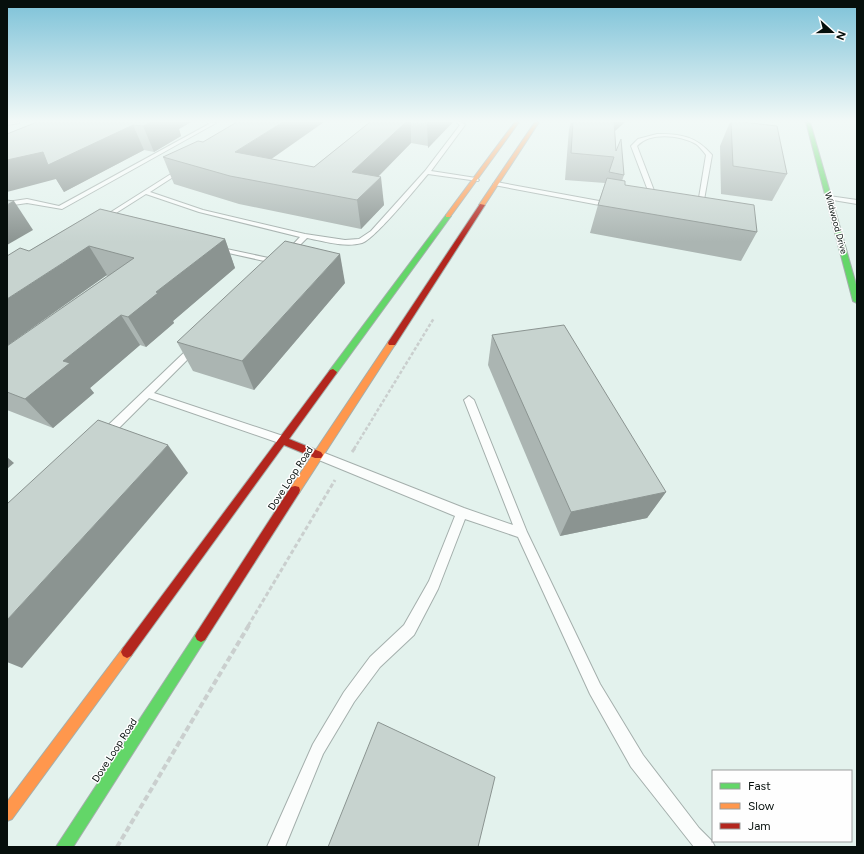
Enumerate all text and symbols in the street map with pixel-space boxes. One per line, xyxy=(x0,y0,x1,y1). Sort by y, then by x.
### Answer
north arrow xyxy=(812,12,852,52)
text: N xyxy=(833,29,848,42)
street label: Wildwood Drive xyxy=(823,191,850,255)
street label: Dove Loop Road xyxy=(265,444,316,513)
street label: Dove Loop Road xyxy=(89,716,140,785)
legend xyxy=(712,770,852,842)
text: Fast xyxy=(748,779,771,793)
text: Slow xyxy=(748,799,775,813)
text: Jam xyxy=(748,819,771,833)

